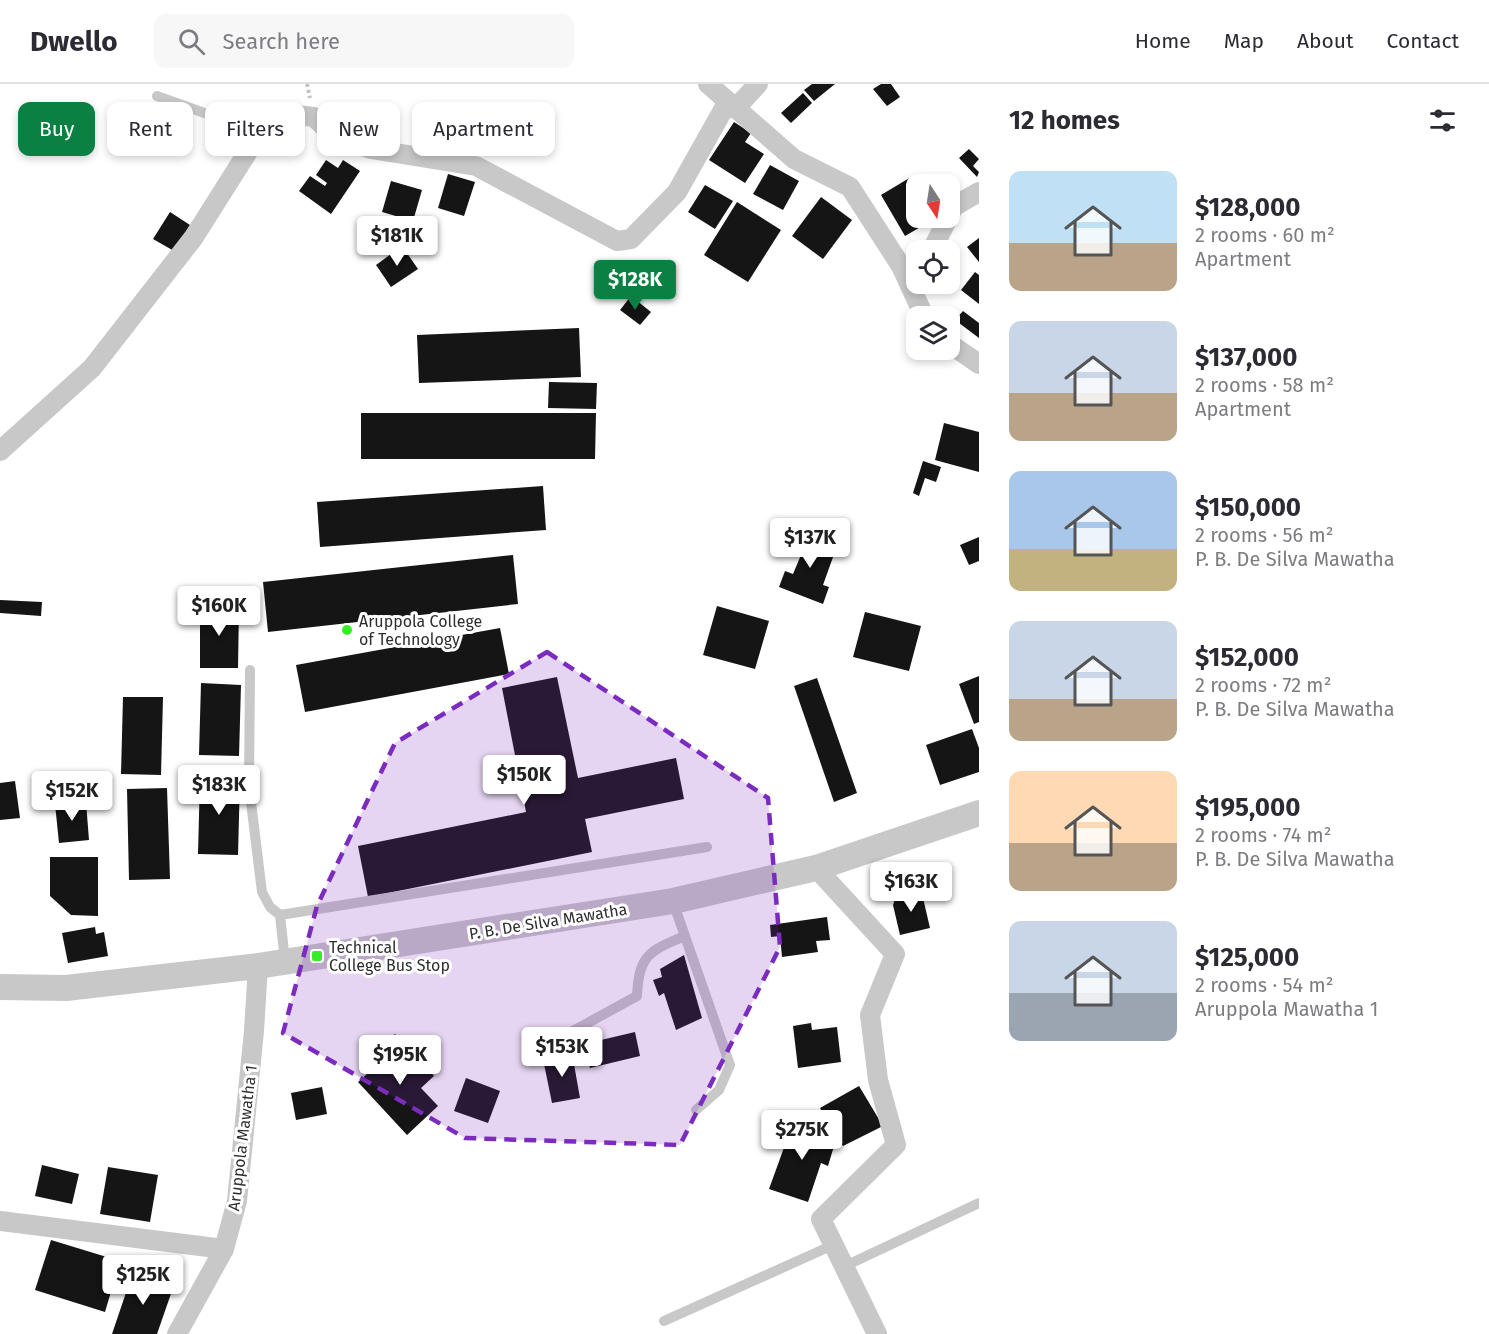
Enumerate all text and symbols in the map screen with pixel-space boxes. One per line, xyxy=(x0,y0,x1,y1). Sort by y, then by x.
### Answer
search box xyxy=(154,14,574,68)
text: Dwello xyxy=(30,25,118,58)
icon: search xyxy=(175,25,208,58)
text: Search here xyxy=(223,28,340,55)
text: Home xyxy=(1135,28,1191,54)
text: Map xyxy=(1224,28,1264,54)
text: About xyxy=(1297,28,1354,54)
text: Contact xyxy=(1387,28,1459,54)
chip: Buy xyxy=(18,102,95,156)
chip: Rent xyxy=(107,102,193,156)
chip: Filters xyxy=(205,102,305,156)
chip: New xyxy=(317,102,400,156)
chip: Apartment xyxy=(412,102,555,156)
icon: filters xyxy=(1426,104,1459,137)
text: 12 homes xyxy=(1009,105,1120,136)
north arrow xyxy=(906,174,960,228)
map controls xyxy=(906,174,960,360)
text: $128,000 xyxy=(1195,192,1300,223)
icon: home xyxy=(1057,195,1129,267)
pin: $181K xyxy=(355,216,439,267)
text: $181K xyxy=(371,223,423,247)
text: 2 rooms · 60 m² xyxy=(1195,223,1335,247)
button: locate xyxy=(906,240,960,294)
text: Apartment xyxy=(1195,247,1291,271)
pin: $128K xyxy=(593,260,677,311)
text: $128K xyxy=(608,267,662,291)
button: layers xyxy=(906,306,960,360)
text: $137,000 xyxy=(1195,342,1297,373)
icon: home xyxy=(1057,345,1129,417)
text: 2 rooms · 58 m² xyxy=(1195,373,1334,397)
text: Apartment xyxy=(1195,397,1291,421)
text: $150,000 xyxy=(1195,492,1301,523)
icon: home xyxy=(1057,495,1129,567)
pin: $137K xyxy=(768,518,852,569)
text: 2 rooms · 56 m² xyxy=(1195,523,1334,547)
text: $137K xyxy=(784,525,836,549)
text: P. B. De Silva Mawatha xyxy=(1195,547,1395,571)
pin: $160K xyxy=(177,586,261,637)
text: $160K xyxy=(191,593,247,617)
place label: Aruppola College of Technology xyxy=(359,612,482,649)
marker: Aruppola College of Technology xyxy=(340,623,354,637)
text: $152,000 xyxy=(1195,642,1299,673)
icon: home xyxy=(1057,645,1129,717)
text: 2 rooms · 72 m² xyxy=(1195,673,1331,697)
text: P. B. De Silva Mawatha xyxy=(1195,697,1395,721)
pin: $150K xyxy=(482,755,566,806)
text: $150K xyxy=(497,762,551,786)
pin: $183K xyxy=(177,765,261,816)
pin: $152K xyxy=(30,771,114,822)
text: $183K xyxy=(192,772,246,796)
text: $152K xyxy=(46,778,98,802)
text: $195,000 xyxy=(1195,792,1300,823)
icon: home xyxy=(1057,795,1129,867)
text: 2 rooms · 74 m² xyxy=(1195,823,1332,847)
text: P. B. De Silva Mawatha xyxy=(1195,847,1395,871)
pin: $163K xyxy=(869,862,953,913)
text: $163K xyxy=(884,869,938,893)
street label: P. B. De Silva Mawatha xyxy=(468,900,628,943)
place label: Technical College Bus Stop xyxy=(329,938,450,975)
text: $125,000 xyxy=(1195,942,1299,973)
icon: home xyxy=(1057,945,1129,1017)
marker: Technical College Bus Stop xyxy=(310,949,324,963)
text: 2 rooms · 54 m² xyxy=(1195,973,1334,997)
text: Aruppola Mawatha 1 xyxy=(1195,997,1378,1021)
pin: $153K xyxy=(520,1027,604,1078)
text: $153K xyxy=(535,1034,589,1058)
pin: $195K xyxy=(358,1035,442,1086)
text: $195K xyxy=(373,1042,427,1066)
street label: Aruppola Mawatha 1 xyxy=(224,1064,261,1212)
pin: $275K xyxy=(760,1110,844,1161)
text: $275K xyxy=(775,1117,829,1141)
pin: $125K xyxy=(101,1255,185,1306)
text: $125K xyxy=(116,1262,170,1286)

